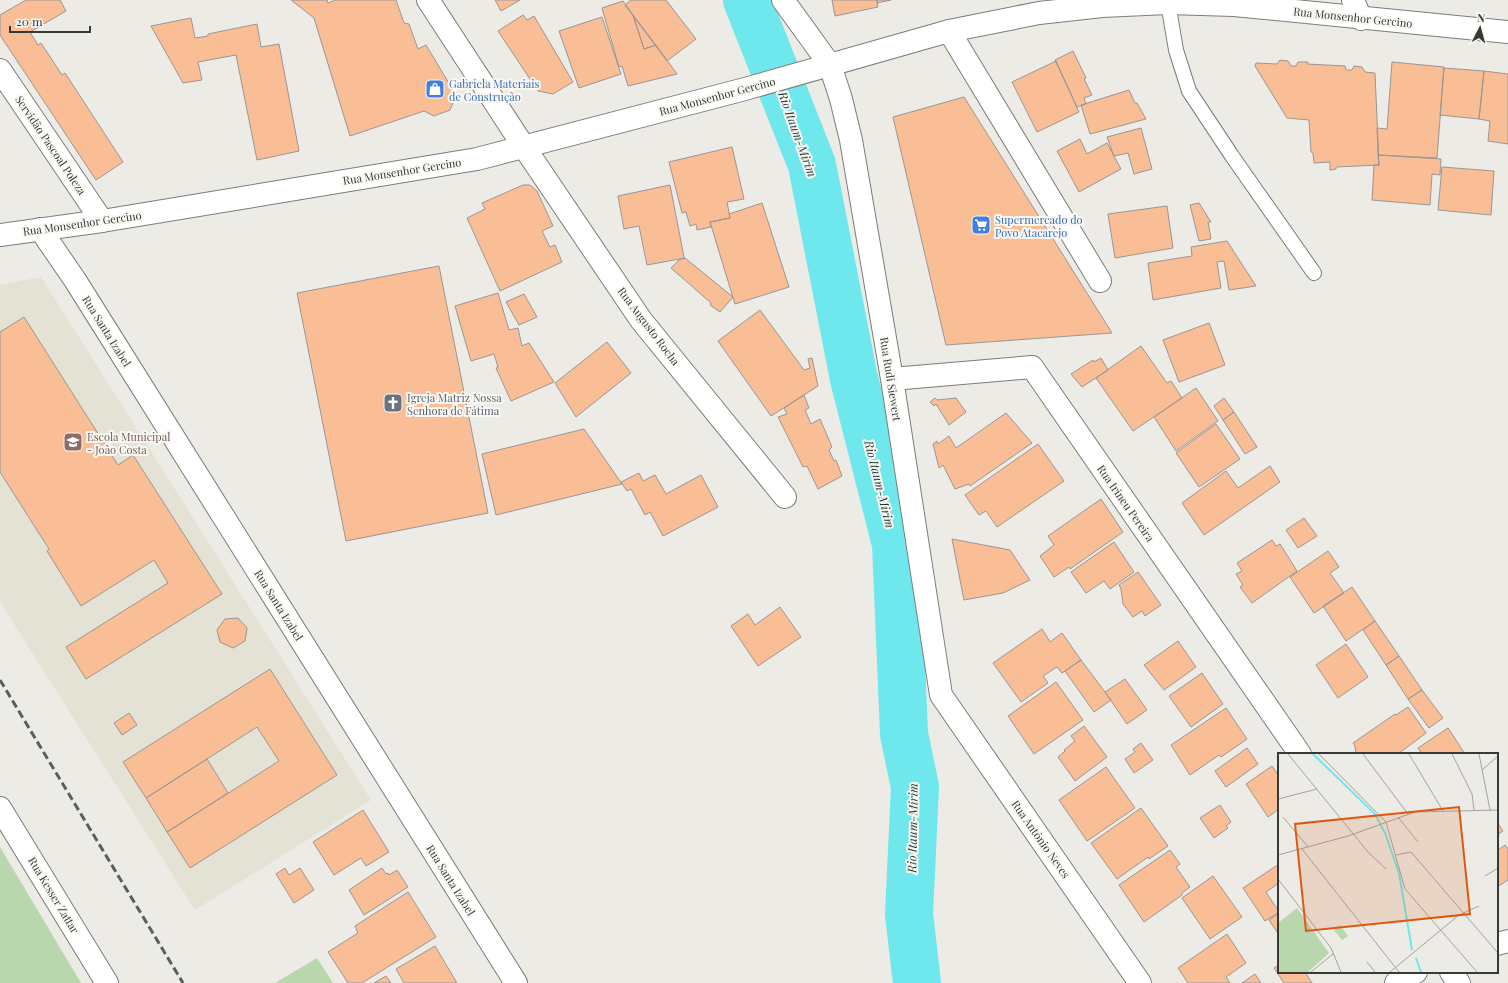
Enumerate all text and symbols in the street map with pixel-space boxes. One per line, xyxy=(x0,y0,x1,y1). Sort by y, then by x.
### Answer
street label: Rua Monsenhor Gercino xyxy=(1293,3,1413,31)
scale bar xyxy=(10,8,90,34)
north arrow xyxy=(1460,8,1500,48)
text: N xyxy=(1476,10,1486,25)
text: 20 m xyxy=(16,13,43,29)
street label: Rua Monsenhor Gercino xyxy=(657,73,777,119)
place label: Gabriela Materiais de Construção xyxy=(449,76,540,104)
shop icon: Gabriela Materiais de Construção xyxy=(424,78,446,100)
water label: Rio Itaum-Mirim xyxy=(775,88,821,179)
street label: Servidão Pascoal Poleza xyxy=(12,92,90,198)
street label: Rua Monsenhor Gercino xyxy=(342,154,462,188)
street label: Rua Monsenhor Gercino xyxy=(22,207,142,239)
place label: Supermercado do Povo Atacarejo xyxy=(995,212,1083,240)
supermarket icon: Supermercado do Povo Atacarejo xyxy=(970,214,992,236)
street label: Rua Augusto Rocha xyxy=(615,284,684,369)
street label: Rua Santa Izabel xyxy=(79,293,135,369)
street label: Rua Rudi Siewert xyxy=(877,336,905,422)
place label: Igreja Matriz Nossa Senhora de Fátima xyxy=(407,390,502,418)
church icon: Igreja Matriz Nossa Senhora de Fátima xyxy=(382,392,404,414)
place label: Escola Municipal - João Costa xyxy=(87,429,170,457)
school or university icon: Escola Municipal - João Costa xyxy=(62,431,84,453)
water label: Rio Itaum-Mirim xyxy=(861,438,899,530)
street label: Rua Irineu Pereira xyxy=(1094,462,1158,545)
street label: Rua Santa Izabel xyxy=(251,567,307,643)
inset map xyxy=(1278,753,1498,973)
water label: Rio Itaum-Mirim xyxy=(903,783,921,874)
street label: Rua Antônio Neves xyxy=(1008,797,1074,881)
street label: Rua Santa Izabel xyxy=(423,842,479,918)
street label: Rua Kesser Zattar xyxy=(25,854,83,936)

